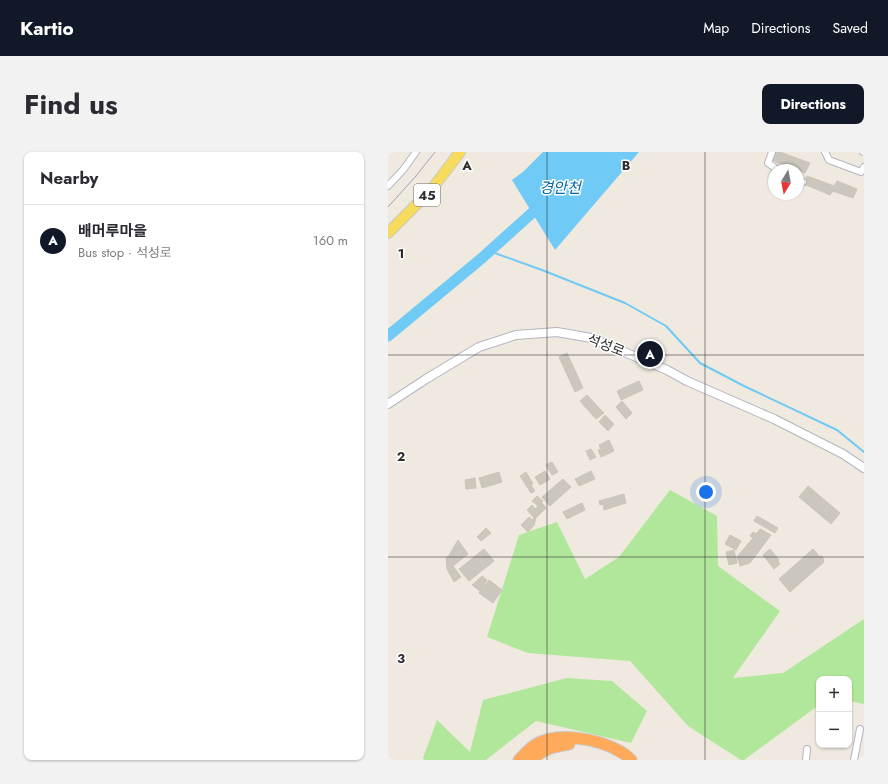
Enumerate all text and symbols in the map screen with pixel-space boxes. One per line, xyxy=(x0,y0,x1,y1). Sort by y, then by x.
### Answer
text: Kartio xyxy=(20,15,74,42)
text: Map xyxy=(703,18,729,38)
text: Directions xyxy=(751,18,811,38)
text: Saved xyxy=(833,18,868,38)
text: Find us xyxy=(24,84,118,125)
button: Directions xyxy=(762,84,864,124)
text: A xyxy=(461,156,472,175)
text: B xyxy=(622,156,631,175)
north arrow xyxy=(768,164,804,200)
text: Nearby xyxy=(40,166,98,190)
water label: 경안천 xyxy=(539,177,583,199)
road number: 45 xyxy=(414,184,440,206)
text: 배머루마을 xyxy=(78,220,147,242)
text: A xyxy=(48,231,58,250)
text: 160 m xyxy=(313,231,348,250)
text: Bus stop · 석성로 xyxy=(78,243,172,262)
text: 1 xyxy=(398,244,404,263)
street label: 석성로 xyxy=(584,329,628,361)
pin: A xyxy=(637,339,663,369)
text: 2 xyxy=(397,447,405,466)
your location xyxy=(696,482,716,502)
text: 3 xyxy=(397,649,405,668)
map controls xyxy=(816,676,852,748)
button: + xyxy=(816,676,852,712)
button: − xyxy=(816,712,852,748)

